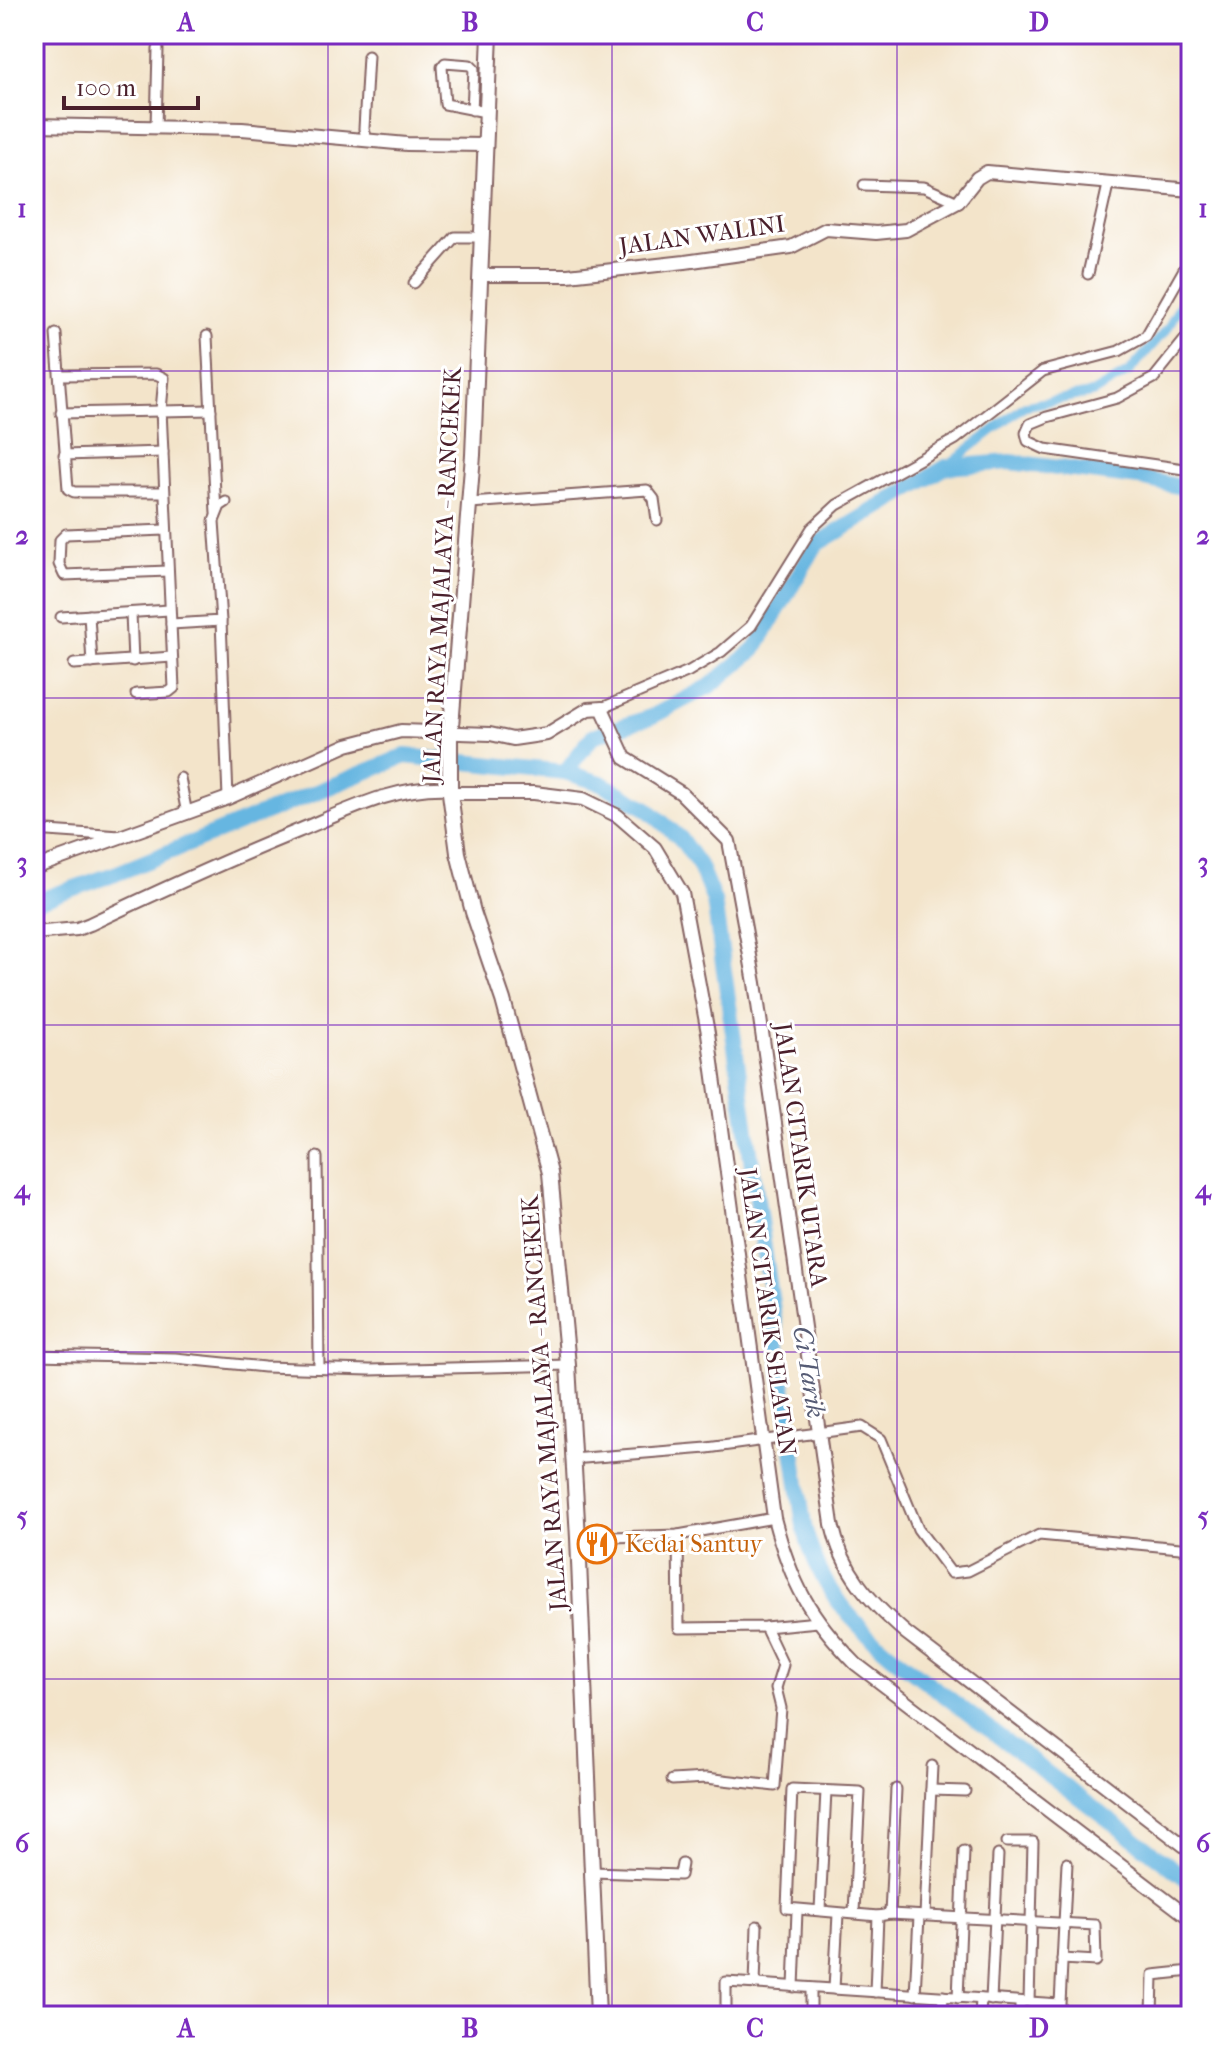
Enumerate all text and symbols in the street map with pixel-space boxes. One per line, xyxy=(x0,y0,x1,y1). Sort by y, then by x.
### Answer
text: A xyxy=(176,7,196,38)
text: B xyxy=(462,7,479,38)
text: C xyxy=(746,7,764,38)
text: D xyxy=(1029,7,1049,38)
scale bar xyxy=(64,60,198,110)
text: 100 m xyxy=(76,74,136,102)
text: 1 xyxy=(17,193,27,224)
text: 1 xyxy=(1198,193,1208,224)
street label: JALAN WALINI xyxy=(615,210,787,261)
street label: JALAN RAYA MAJALAYA - RANCEKEK xyxy=(417,365,467,786)
text: 2 xyxy=(15,520,29,551)
text: 2 xyxy=(1196,520,1210,551)
text: 3 xyxy=(17,847,27,878)
text: 3 xyxy=(1198,847,1208,878)
street label: JALAN CITARIK UTARA xyxy=(768,1019,833,1289)
street label: JALAN CITARIK SELATAN xyxy=(734,1164,802,1458)
text: 4 xyxy=(13,1174,31,1206)
text: 4 xyxy=(1194,1174,1212,1206)
street label: JALAN RAYA MAJALAYA - RANCEKEK xyxy=(515,1193,573,1614)
water label: Ci Tarik xyxy=(786,1324,832,1420)
text: 5 xyxy=(16,1501,28,1532)
text: 5 xyxy=(1197,1501,1209,1532)
restaurant icon: Kedai Santuy xyxy=(576,1523,618,1565)
place label: Kedai Santuy xyxy=(625,1530,763,1558)
text: 6 xyxy=(15,1828,30,1859)
text: 6 xyxy=(1196,1828,1211,1859)
text: A xyxy=(176,2013,196,2044)
text: B xyxy=(462,2013,479,2044)
text: C xyxy=(746,2013,764,2044)
text: D xyxy=(1029,2013,1049,2044)

